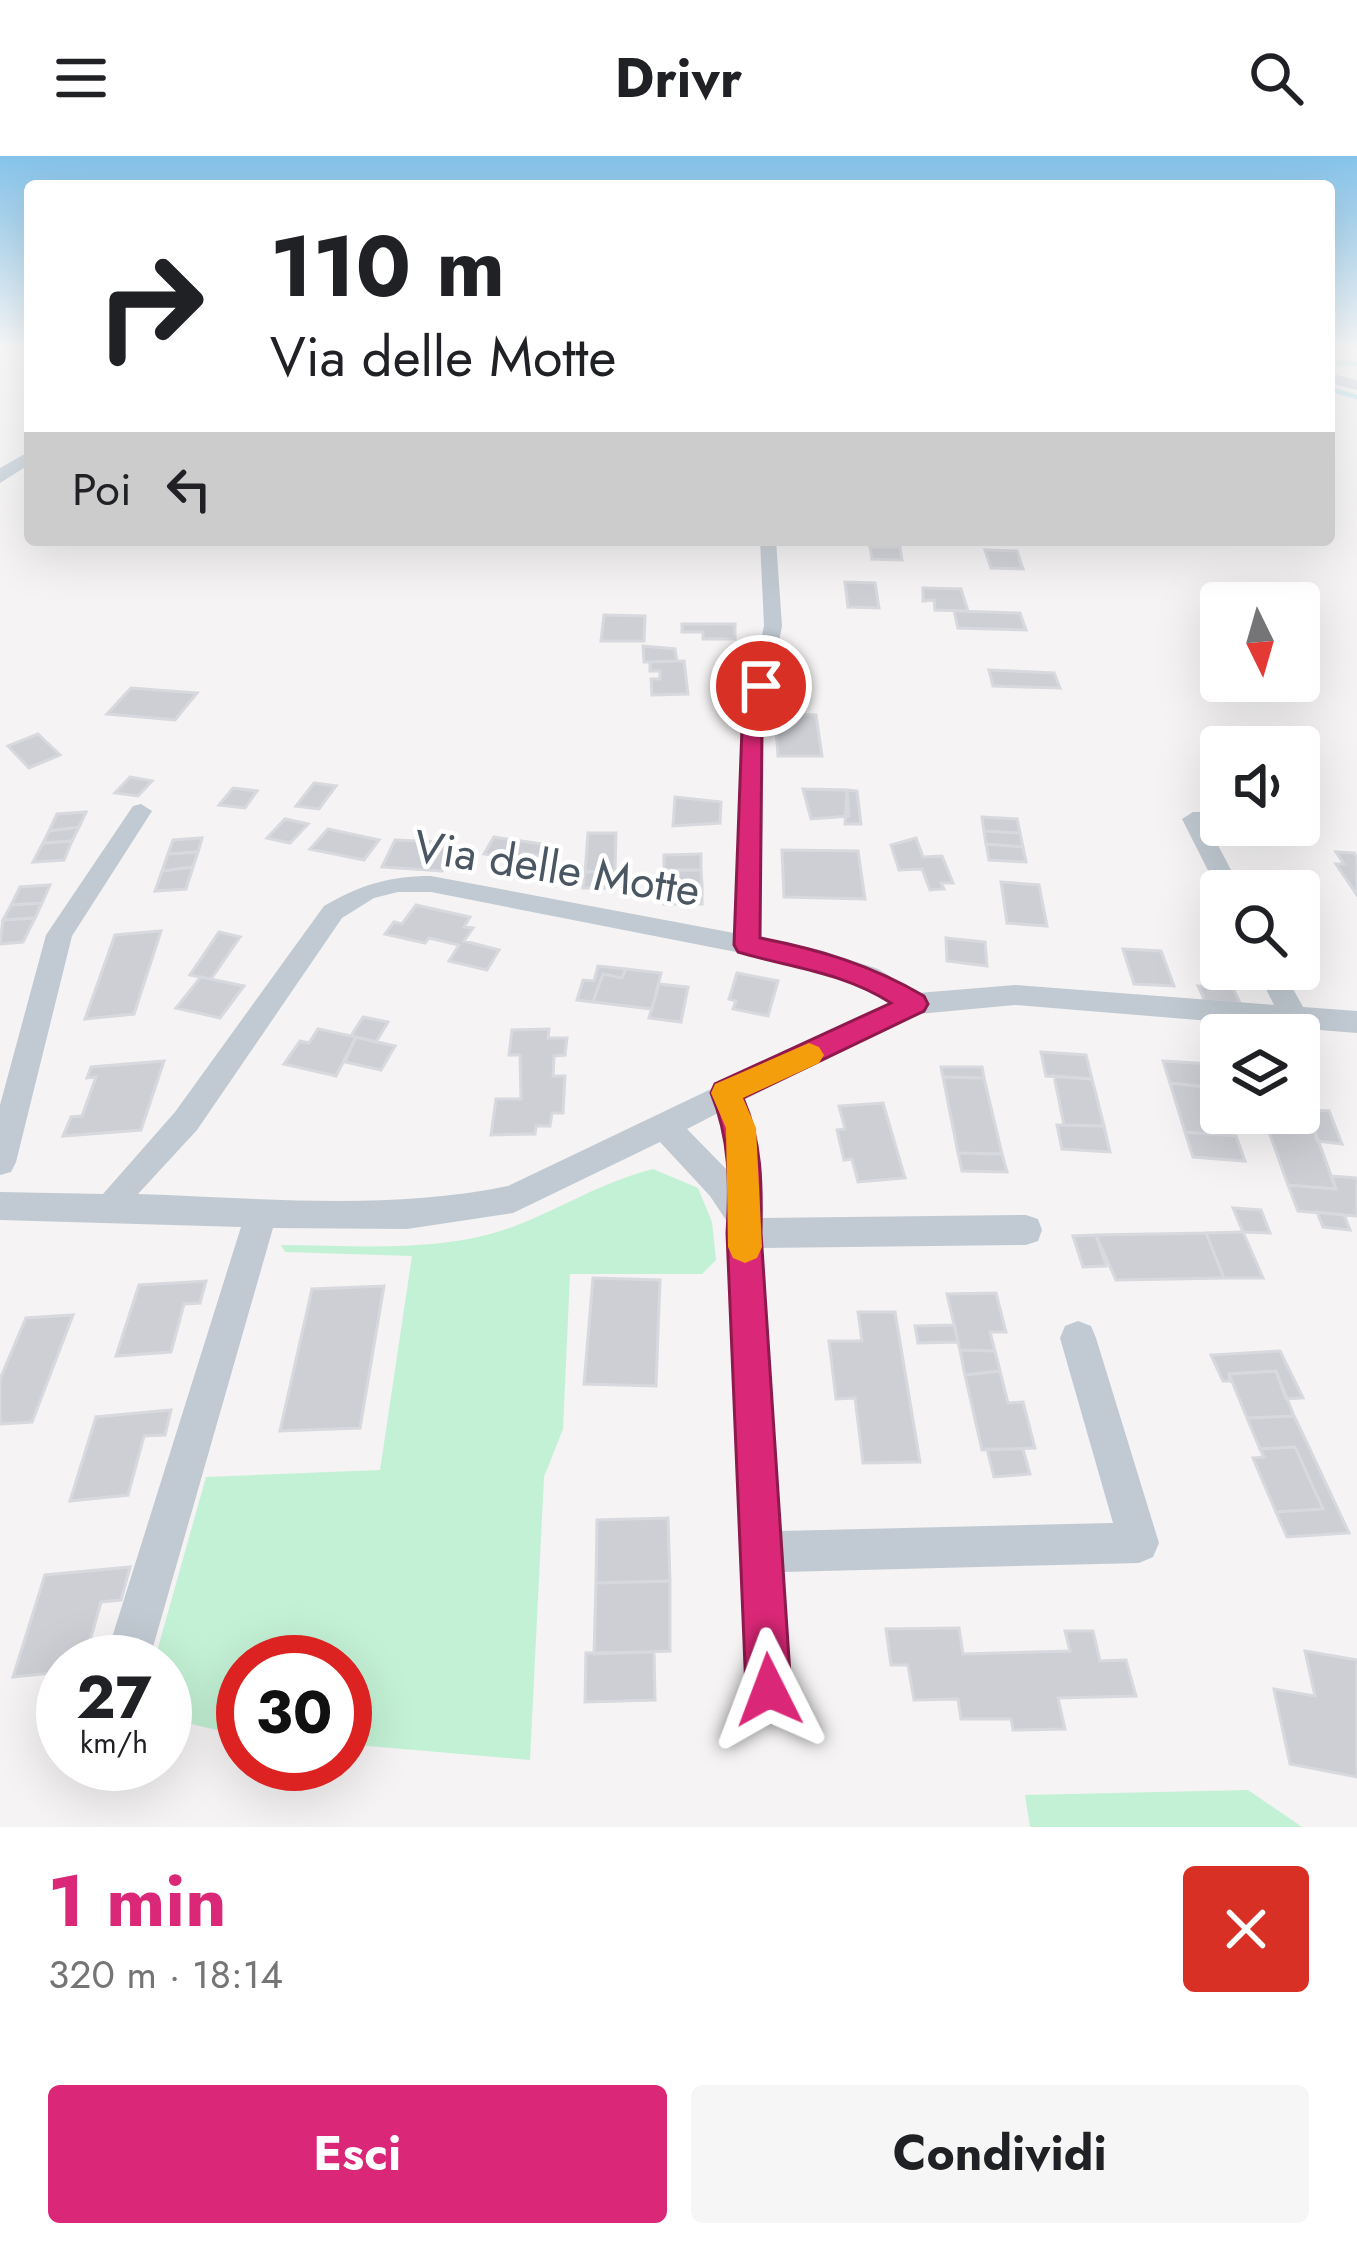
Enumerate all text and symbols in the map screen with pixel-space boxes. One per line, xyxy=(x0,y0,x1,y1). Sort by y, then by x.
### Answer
text: Drivr xyxy=(615,39,742,117)
icon: menu xyxy=(48,45,114,111)
icon: search xyxy=(1243,45,1309,111)
text: 110 m xyxy=(270,206,505,328)
icon: right xyxy=(72,228,228,384)
text: Via delle Motte xyxy=(270,318,616,396)
icon: left xyxy=(156,456,222,522)
text: Poi xyxy=(72,457,132,522)
north arrow xyxy=(1200,582,1320,702)
map controls xyxy=(1200,582,1320,1134)
pin xyxy=(710,635,812,737)
icon: arrive xyxy=(728,653,794,719)
button: sound xyxy=(1200,726,1320,846)
street label: Via delle Motte xyxy=(409,813,705,923)
button: search xyxy=(1200,870,1320,990)
button: layers xyxy=(1200,1014,1320,1134)
position arrow xyxy=(706,1627,832,1753)
speed limit sign: 30 xyxy=(216,1635,372,1791)
text: 27 xyxy=(76,1654,152,1741)
text: km/h xyxy=(80,1721,148,1764)
text: 1 min xyxy=(48,1849,227,1953)
button: close xyxy=(1183,1866,1309,1992)
text: 320 m · 18:14 xyxy=(48,1946,283,2003)
button: Esci xyxy=(48,2085,667,2223)
button: Condividi xyxy=(691,2085,1309,2223)

